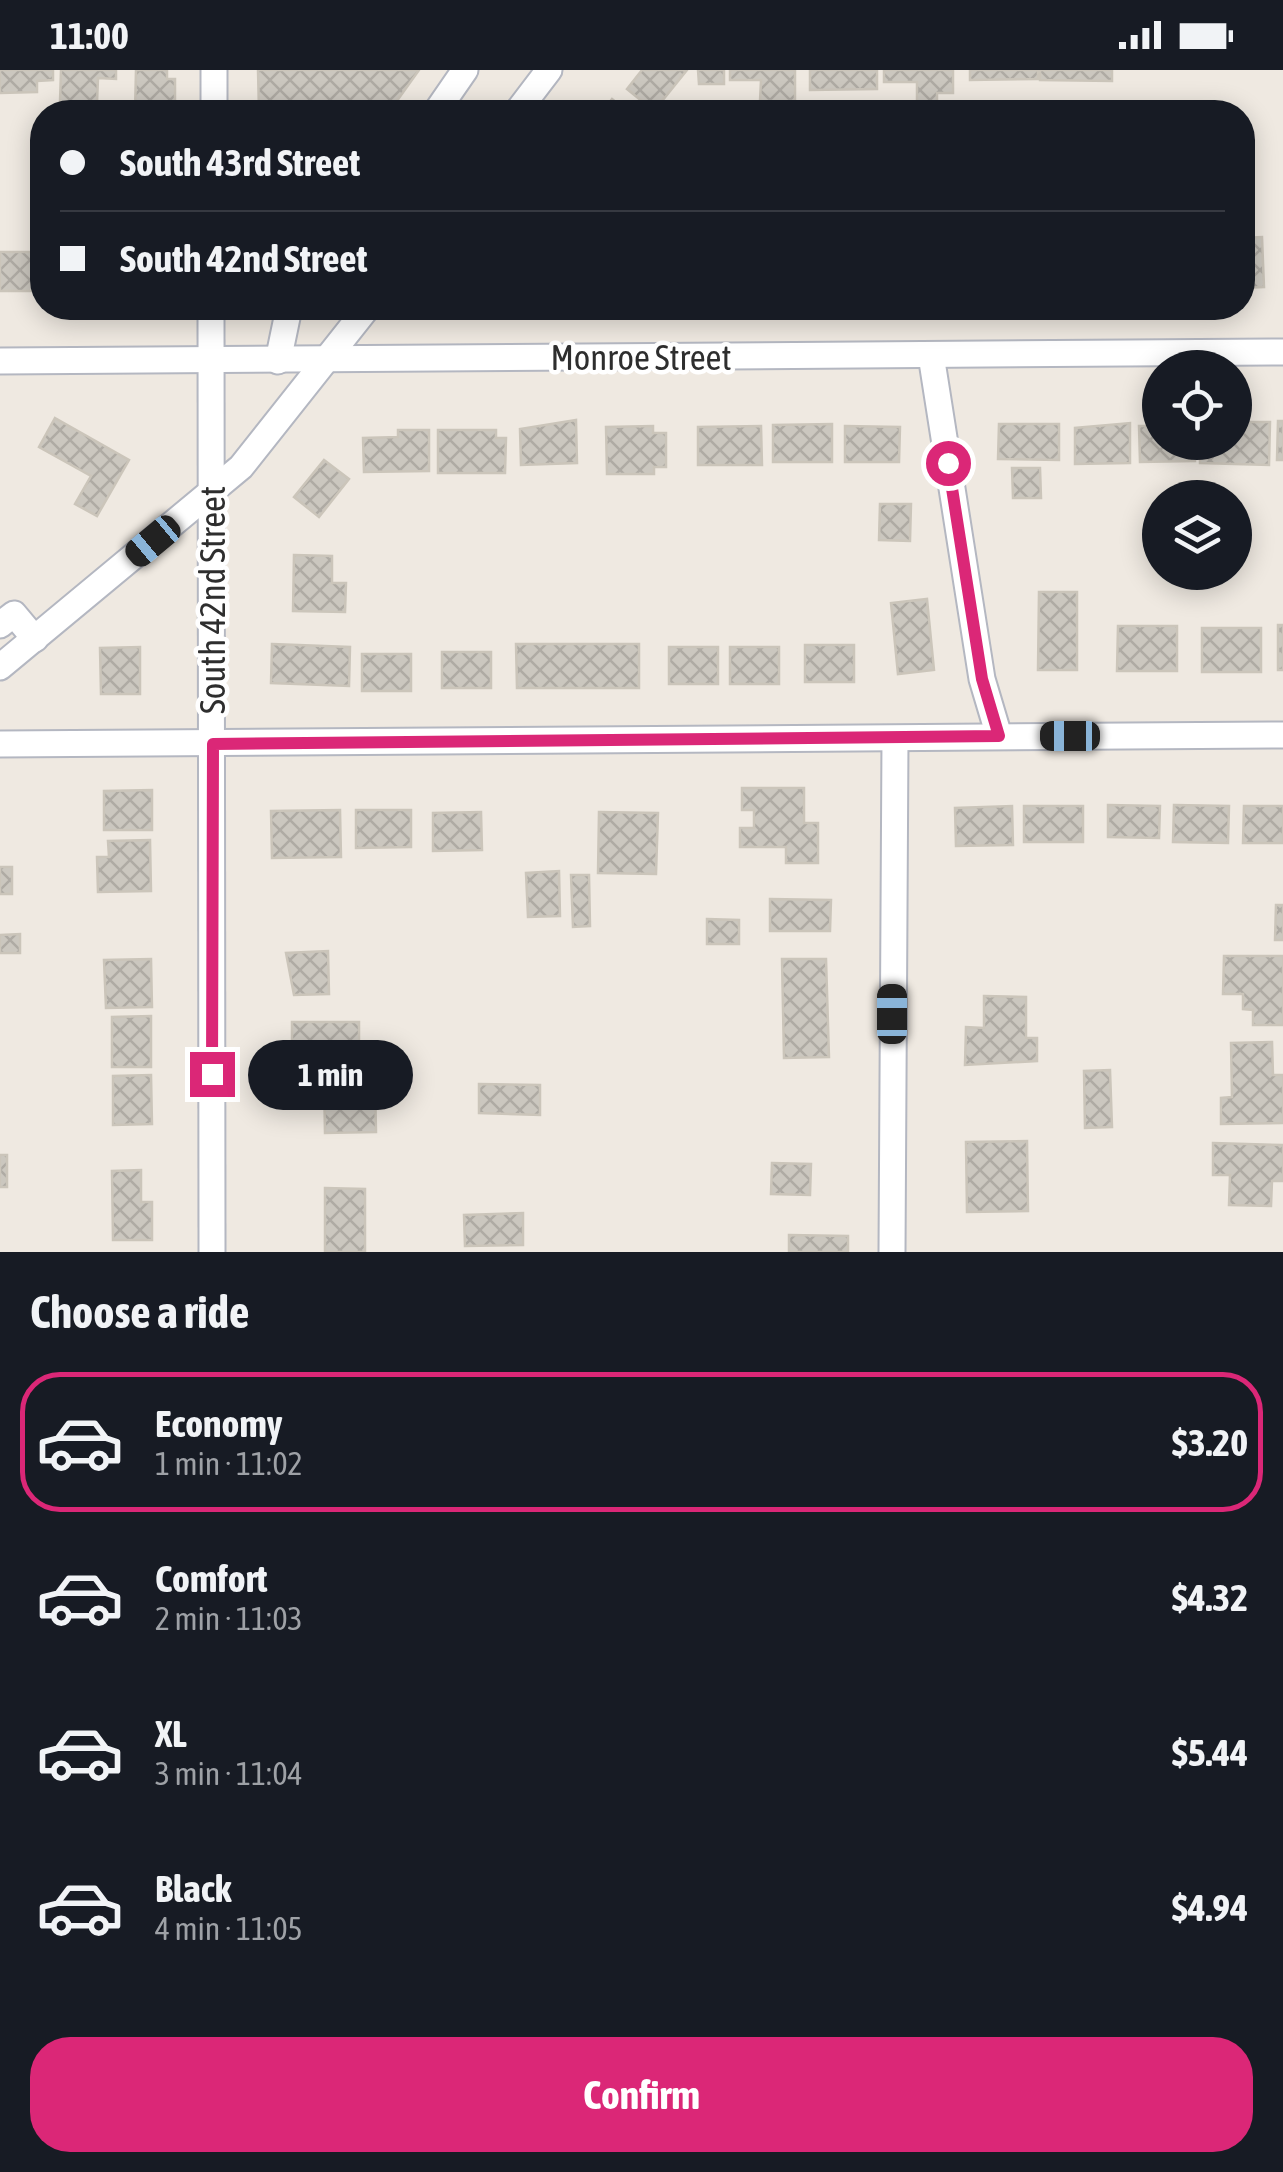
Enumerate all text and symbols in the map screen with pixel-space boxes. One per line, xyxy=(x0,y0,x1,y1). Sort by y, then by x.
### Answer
text: 11:00 xyxy=(50,14,129,57)
text: South 43rd Street xyxy=(120,141,360,184)
text: South 42nd Street xyxy=(120,237,368,280)
street label: Monroe Street xyxy=(550,337,732,377)
map controls xyxy=(1142,350,1252,590)
button: locate xyxy=(1142,350,1252,460)
route start xyxy=(926,441,971,486)
button: layers xyxy=(1142,480,1252,590)
street label: South 42nd Street xyxy=(192,486,232,714)
car xyxy=(120,510,186,572)
car xyxy=(1040,721,1100,751)
car xyxy=(877,984,907,1044)
callout: 1 min xyxy=(247,1039,412,1109)
route end xyxy=(190,1052,235,1097)
text: 1 min xyxy=(298,1056,363,1093)
text: Choose a ride xyxy=(30,1286,249,1338)
icon: car xyxy=(35,1397,125,1487)
text: Economy xyxy=(155,1402,282,1445)
text: $3.20 xyxy=(1172,1421,1248,1464)
text: 1 min · 11:02 xyxy=(155,1445,302,1482)
icon: car xyxy=(35,1552,125,1642)
text: Comfort xyxy=(155,1557,267,1600)
text: $4.32 xyxy=(1172,1576,1248,1619)
text: 2 min · 11:03 xyxy=(155,1600,302,1637)
icon: car xyxy=(35,1707,125,1797)
text: XL xyxy=(155,1712,187,1755)
text: $5.44 xyxy=(1172,1731,1248,1774)
text: 3 min · 11:04 xyxy=(155,1755,302,1792)
icon: car xyxy=(35,1862,125,1952)
text: Black xyxy=(155,1867,232,1910)
text: $4.94 xyxy=(1172,1886,1248,1929)
text: 4 min · 11:05 xyxy=(155,1910,302,1947)
button: Confirm xyxy=(30,2037,1253,2152)

